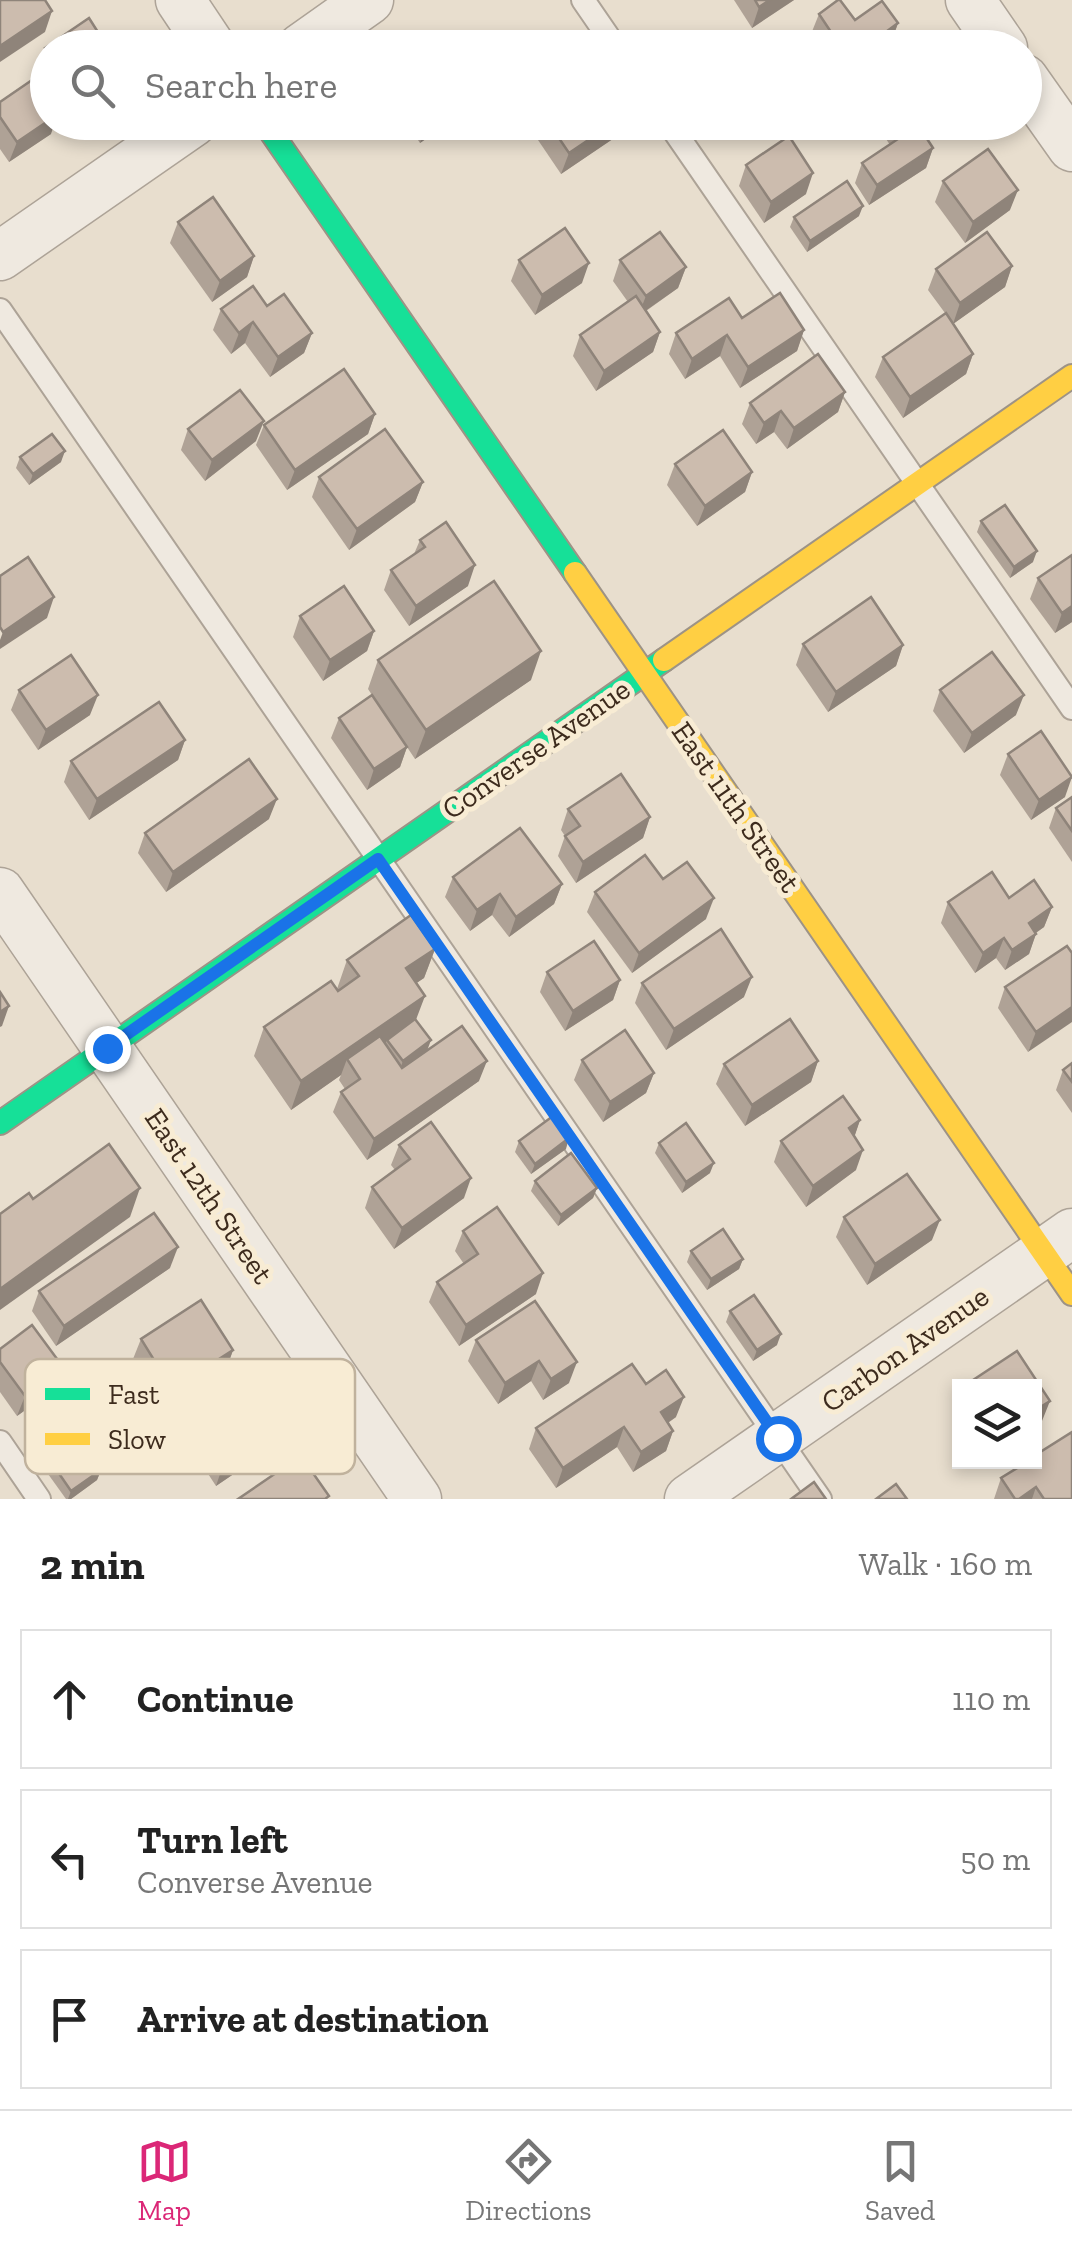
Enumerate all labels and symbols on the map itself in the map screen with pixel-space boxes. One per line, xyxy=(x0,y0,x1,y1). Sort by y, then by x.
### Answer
street label: Converse Avenue xyxy=(435,671,637,827)
street label: East 11th Street xyxy=(664,715,808,899)
route end xyxy=(85,1026,131,1072)
street label: East 12th Street xyxy=(137,1101,281,1291)
street label: Carbon Avenue xyxy=(814,1278,996,1420)
legend xyxy=(25,1359,355,1474)
text: Fast xyxy=(108,1378,160,1411)
route start xyxy=(756,1416,802,1462)
text: Slow xyxy=(108,1423,166,1456)

